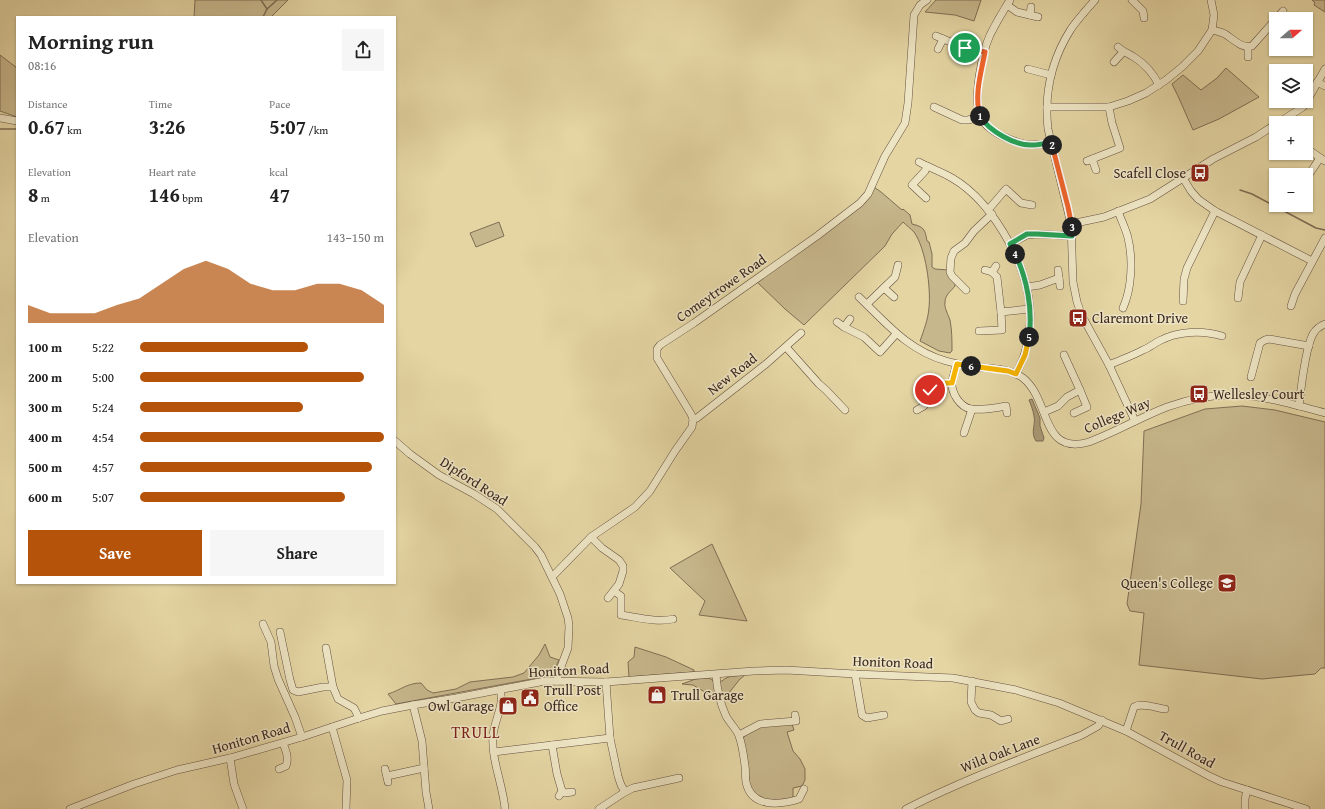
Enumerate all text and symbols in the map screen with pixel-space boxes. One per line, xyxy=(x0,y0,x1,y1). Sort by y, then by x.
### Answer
north arrow xyxy=(1269,12,1313,56)
map controls xyxy=(1269,12,1313,212)
text: Morning run xyxy=(28,25,154,57)
button: share xyxy=(342,29,384,71)
pin xyxy=(948,31,982,65)
icon: arrive xyxy=(954,37,976,59)
text: 08:16 xyxy=(28,56,56,75)
button: layers xyxy=(1269,64,1313,108)
text: Distance xyxy=(28,96,67,112)
text: Time xyxy=(149,96,172,112)
text: Pace xyxy=(269,96,290,112)
pin: 1 xyxy=(970,106,990,126)
text: 1 xyxy=(977,108,983,124)
text: 0.67 xyxy=(28,112,65,141)
text: 3:26 xyxy=(149,112,185,141)
text: 5:07 xyxy=(269,112,306,141)
button: + xyxy=(1269,116,1313,160)
text: km xyxy=(65,122,82,138)
text: /km xyxy=(306,122,328,138)
pin: 2 xyxy=(1042,135,1062,155)
text: 2 xyxy=(1049,137,1055,153)
bus stop icon: Scafell Close xyxy=(1189,162,1211,184)
place label: Scafell Close xyxy=(1114,163,1186,183)
text: Elevation xyxy=(28,164,71,180)
text: Heart rate xyxy=(149,164,196,180)
text: kcal xyxy=(269,164,288,180)
button: − xyxy=(1269,168,1313,212)
text: 8 xyxy=(28,180,38,209)
text: 146 xyxy=(149,180,180,209)
text: 47 xyxy=(269,180,290,209)
text: m xyxy=(38,190,50,206)
text: bpm xyxy=(180,190,203,206)
pin: 3 xyxy=(1062,217,1082,237)
text: 3 xyxy=(1069,219,1075,235)
text: Elevation xyxy=(28,228,79,247)
text: 143–150 m xyxy=(327,228,384,247)
pin: 4 xyxy=(1005,244,1025,264)
text: 4 xyxy=(1012,246,1018,262)
street label: Comeytrowe Road xyxy=(672,249,770,327)
bus stop icon: Claremont Drive xyxy=(1067,307,1089,329)
place label: Claremont Drive xyxy=(1092,308,1189,328)
pin: 5 xyxy=(1019,327,1039,347)
text: 5 xyxy=(1026,329,1032,345)
text: 100 m xyxy=(28,338,62,357)
text: 5:22 xyxy=(92,338,114,357)
street label: New Road xyxy=(703,348,761,400)
pin: 6 xyxy=(961,356,981,376)
text: 6 xyxy=(968,358,974,374)
text: 200 m xyxy=(28,368,62,387)
text: 5:00 xyxy=(92,368,114,387)
pin xyxy=(913,373,947,407)
icon: check xyxy=(919,379,941,401)
bus stop icon: Wellesley Court xyxy=(1188,383,1210,405)
place label: Wellesley Court xyxy=(1213,384,1305,404)
street label: College Way xyxy=(1081,392,1153,438)
text: 300 m xyxy=(28,398,62,417)
text: 5:24 xyxy=(92,398,114,417)
text: 400 m xyxy=(28,428,62,447)
text: 4:54 xyxy=(92,428,114,447)
street label: Dipford Road xyxy=(436,452,512,511)
text: 500 m xyxy=(28,458,62,477)
text: 4:57 xyxy=(92,458,114,477)
text: 600 m xyxy=(28,488,62,507)
text: 5:07 xyxy=(92,488,114,507)
button: Save xyxy=(28,530,202,576)
button: Share xyxy=(210,530,384,576)
school or university icon: Queen's College xyxy=(1216,572,1238,594)
place label: Queen's College xyxy=(1121,573,1213,593)
street label: Honiton Road xyxy=(852,651,934,673)
street label: Honiton Road xyxy=(528,658,610,682)
place label: Trull Post Office xyxy=(544,680,601,716)
shop icon: Trull Garage xyxy=(646,684,668,706)
place label: Trull Garage xyxy=(671,685,744,705)
public building icon: Trull Post Office xyxy=(519,687,541,709)
shop icon: Owl Garage xyxy=(497,695,519,717)
place label: Owl Garage xyxy=(428,696,494,716)
street label: Honiton Road xyxy=(210,717,293,759)
district label: TRULL xyxy=(451,720,501,744)
street label: Trull Road xyxy=(1155,725,1219,773)
street label: Wild Oak Lane xyxy=(957,729,1043,777)

